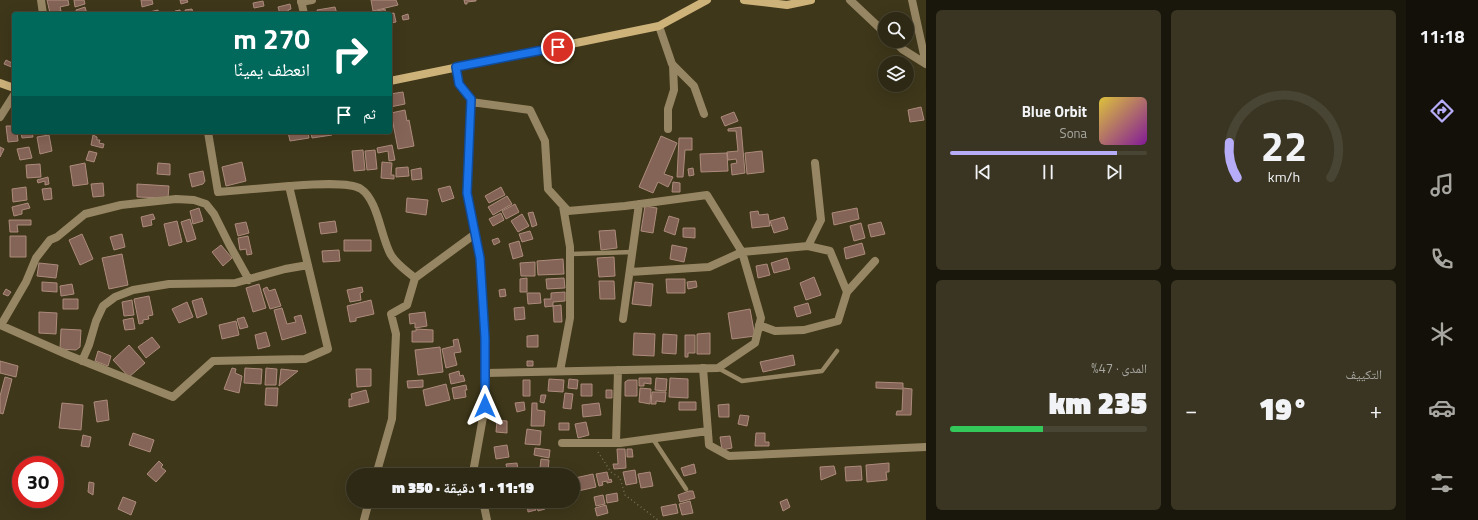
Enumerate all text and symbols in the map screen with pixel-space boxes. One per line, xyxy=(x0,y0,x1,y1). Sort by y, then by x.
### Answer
map controls xyxy=(878,12,914,92)
button: search xyxy=(878,12,914,48)
text: 270 m xyxy=(233,17,310,60)
text: 11:18 xyxy=(1420,23,1464,50)
icon: right xyxy=(324,28,376,80)
pin xyxy=(541,30,575,64)
icon: arrive xyxy=(547,36,569,58)
text: انعطف يمينًا xyxy=(233,56,310,83)
button: layers xyxy=(878,56,914,92)
icon: directions xyxy=(1428,97,1456,125)
text: Blue Orbit xyxy=(1022,100,1087,123)
text: ثم xyxy=(363,102,376,125)
icon: arrive xyxy=(333,104,355,126)
text: 22 xyxy=(1260,114,1307,177)
text: Sona xyxy=(1060,123,1087,143)
icon: previous xyxy=(972,161,994,183)
icon: pause xyxy=(1037,161,1059,183)
icon: next xyxy=(1103,161,1125,183)
text: km/h xyxy=(1267,166,1300,188)
icon: music xyxy=(1428,171,1456,199)
icon: phone xyxy=(1428,245,1456,273)
icon: climate xyxy=(1428,320,1456,348)
text: المدى · 47% xyxy=(1091,358,1147,378)
text: التكييف xyxy=(1346,364,1382,384)
text: 235 km xyxy=(1049,380,1147,426)
position arrow xyxy=(464,385,506,427)
text: 19° xyxy=(1259,386,1308,432)
text: − xyxy=(1185,393,1197,427)
text: + xyxy=(1370,393,1382,427)
icon: car xyxy=(1428,394,1456,422)
speed limit sign: 30 xyxy=(12,456,64,508)
icon: filters xyxy=(1428,469,1456,497)
text: 11:19 · 1 دقيقة · 350 m xyxy=(392,476,534,499)

